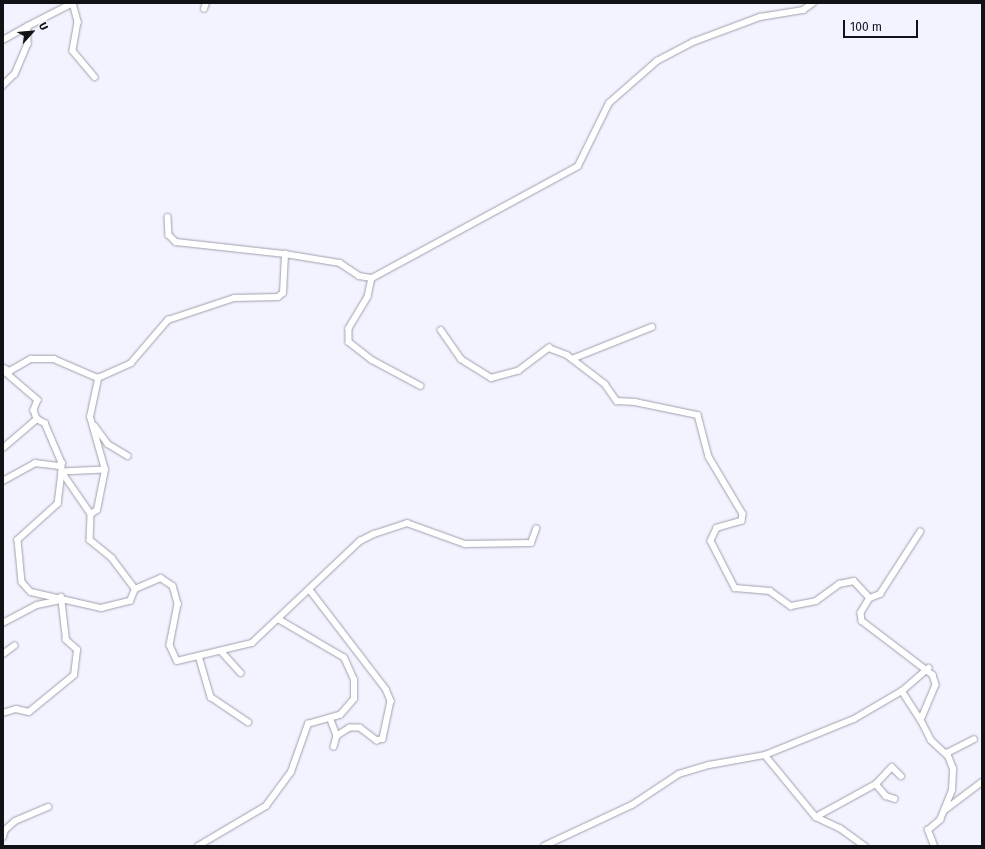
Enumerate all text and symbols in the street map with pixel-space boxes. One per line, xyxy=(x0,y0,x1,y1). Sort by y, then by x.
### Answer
north arrow xyxy=(12,12,52,52)
scale bar xyxy=(845,12,920,38)
text: U xyxy=(36,20,51,32)
text: 100 m xyxy=(850,20,882,34)

